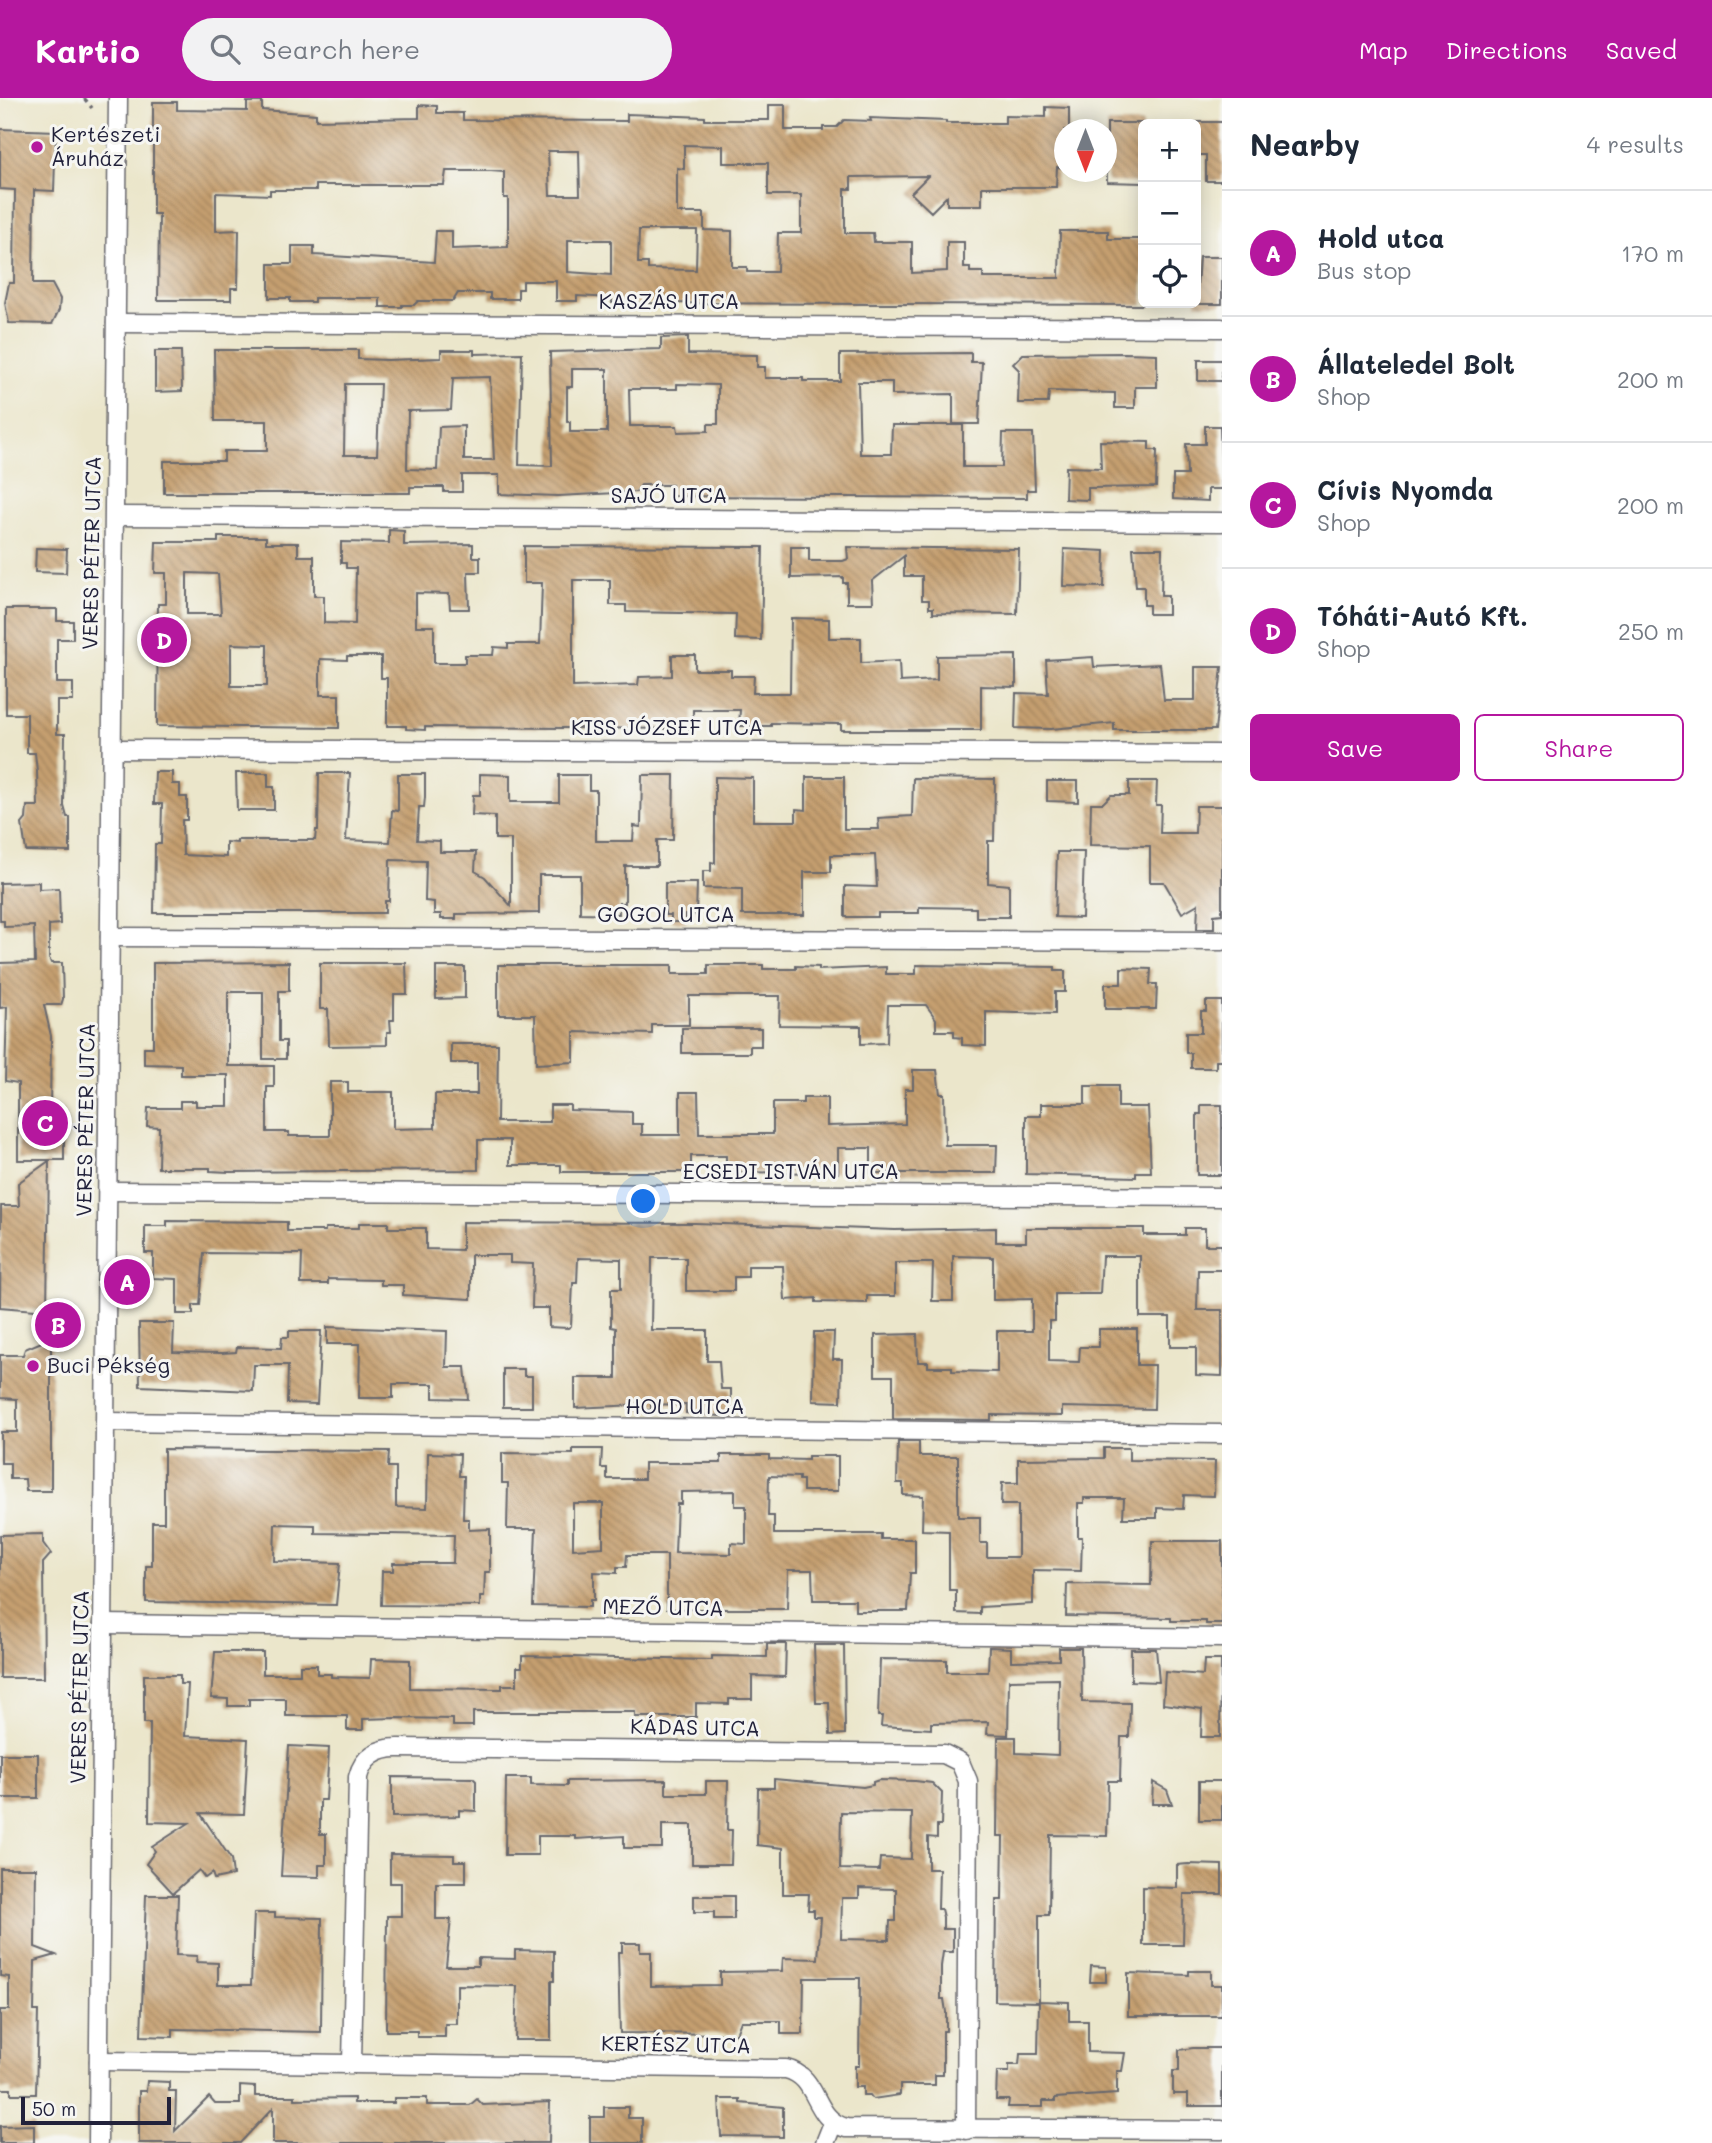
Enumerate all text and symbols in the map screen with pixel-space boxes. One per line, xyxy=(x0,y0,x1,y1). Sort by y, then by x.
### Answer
search box xyxy=(182,18,672,81)
text: Kartio xyxy=(35,28,140,71)
icon: search xyxy=(206,30,244,68)
text: Search here xyxy=(262,32,420,66)
text: Map xyxy=(1359,34,1408,65)
text: Directions xyxy=(1446,34,1568,65)
text: Saved xyxy=(1606,34,1677,65)
north arrow xyxy=(1054,119,1117,182)
map controls xyxy=(1138,119,1201,308)
button: + xyxy=(1138,119,1201,182)
place label: Kertészeti Áruház xyxy=(51,120,161,171)
text: Nearby xyxy=(1250,124,1360,164)
text: 4 results xyxy=(1587,129,1684,159)
marker: Kertészeti Áruház xyxy=(29,139,45,155)
button: − xyxy=(1138,182,1201,245)
text: Hold utca xyxy=(1317,221,1445,255)
text: A xyxy=(1265,238,1281,268)
text: 170 m xyxy=(1621,238,1684,268)
button: locate xyxy=(1138,245,1201,308)
text: Bus stop xyxy=(1317,255,1412,285)
street label: KASZÁS UTCA xyxy=(599,287,739,314)
text: Állateledel Bolt xyxy=(1317,347,1515,381)
text: B xyxy=(1265,364,1281,394)
text: 200 m xyxy=(1617,364,1684,394)
text: Shop xyxy=(1317,381,1371,411)
street label: VERES PÉTER UTCA xyxy=(75,456,106,650)
text: Cívis Nyomda xyxy=(1317,473,1493,507)
street label: SAJÓ UTCA xyxy=(611,481,727,508)
text: C xyxy=(1264,490,1282,520)
text: 200 m xyxy=(1617,490,1684,520)
text: Shop xyxy=(1317,507,1371,537)
text: Tóháti-Autó Kft. xyxy=(1317,599,1528,633)
pin: D xyxy=(141,614,187,666)
text: D xyxy=(1265,616,1281,646)
text: 250 m xyxy=(1618,616,1684,646)
text: Shop xyxy=(1317,633,1371,663)
street label: KISS JÓZSEF UTCA xyxy=(571,713,763,740)
button: Save xyxy=(1250,714,1460,781)
button: Share xyxy=(1474,714,1684,781)
street label: GOGOL UTCA xyxy=(597,900,735,927)
street label: VERES PÉTER UTCA xyxy=(69,1023,100,1217)
pin: C xyxy=(22,1097,68,1149)
street label: ECSEDI ISTVÁN UTCA xyxy=(683,1157,899,1184)
your location xyxy=(626,1184,660,1218)
pin: A xyxy=(104,1256,150,1308)
pin: B xyxy=(35,1299,81,1351)
place label: Buci Pékség xyxy=(47,1351,170,1378)
marker: Buci Pékség xyxy=(25,1358,41,1374)
street label: HOLD UTCA xyxy=(625,1392,745,1419)
street label: VERES PÉTER UTCA xyxy=(63,1590,94,1784)
street label: MEZŐ UTCA xyxy=(602,1592,724,1621)
street label: KÁDAS UTCA xyxy=(630,1712,760,1741)
street label: KERTÉSZ UTCA xyxy=(601,2029,751,2058)
scale bar xyxy=(21,2094,172,2126)
text: 50 m xyxy=(32,2096,76,2121)

